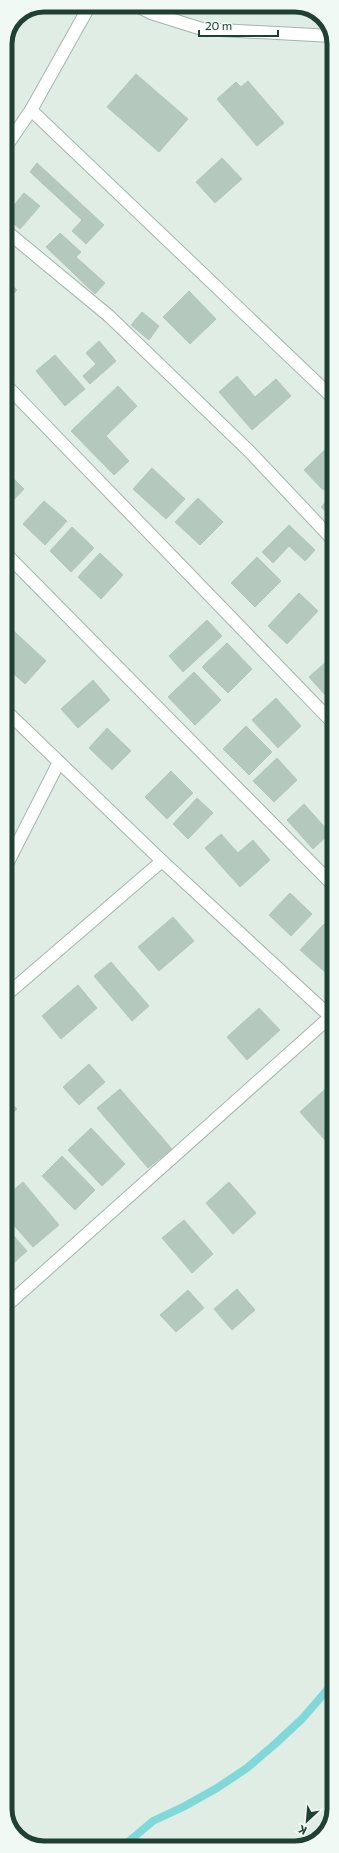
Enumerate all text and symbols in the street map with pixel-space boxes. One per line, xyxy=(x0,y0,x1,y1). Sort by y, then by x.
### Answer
scale bar xyxy=(199,12,278,38)
text: 20 m xyxy=(205,18,232,32)
north arrow xyxy=(287,1801,327,1841)
text: K xyxy=(296,1823,309,1838)

